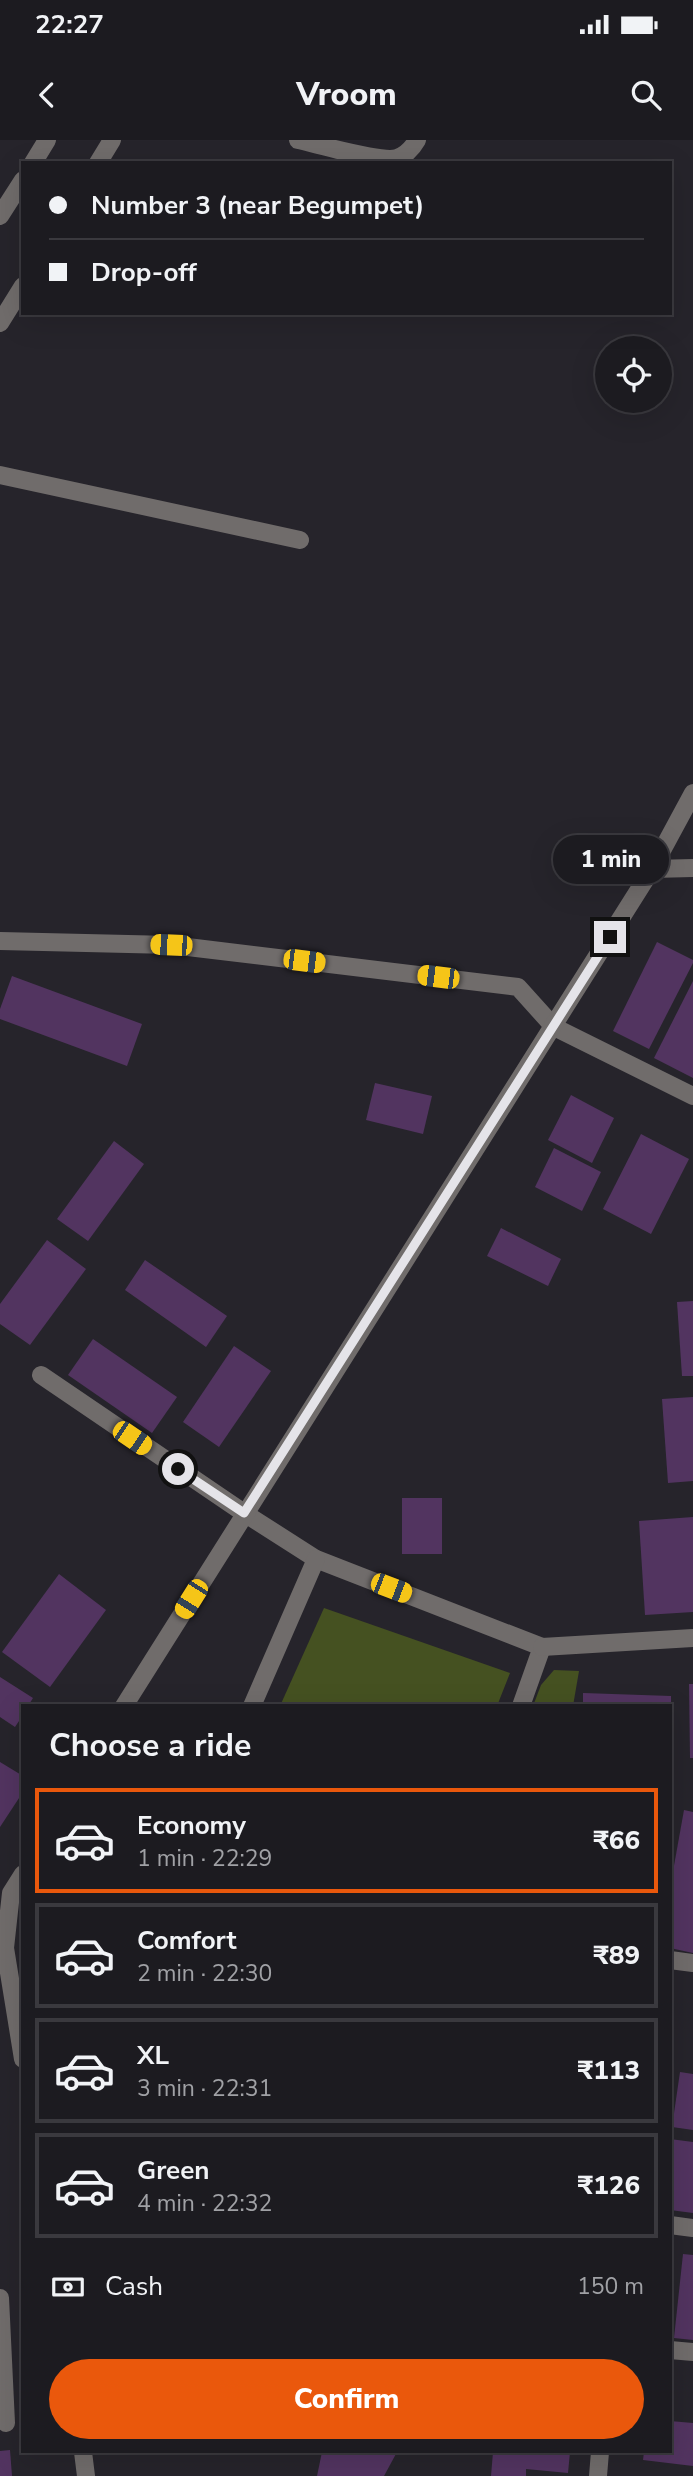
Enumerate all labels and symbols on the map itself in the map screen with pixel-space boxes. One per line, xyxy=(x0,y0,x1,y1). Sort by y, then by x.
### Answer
callout: 1 min xyxy=(552,836,668,884)
route end xyxy=(594,921,626,953)
car xyxy=(150,934,193,956)
car xyxy=(282,948,327,974)
car xyxy=(416,964,461,990)
car xyxy=(109,1418,156,1458)
route start xyxy=(162,1453,194,1485)
car xyxy=(368,1571,415,1605)
car xyxy=(171,1576,212,1622)

